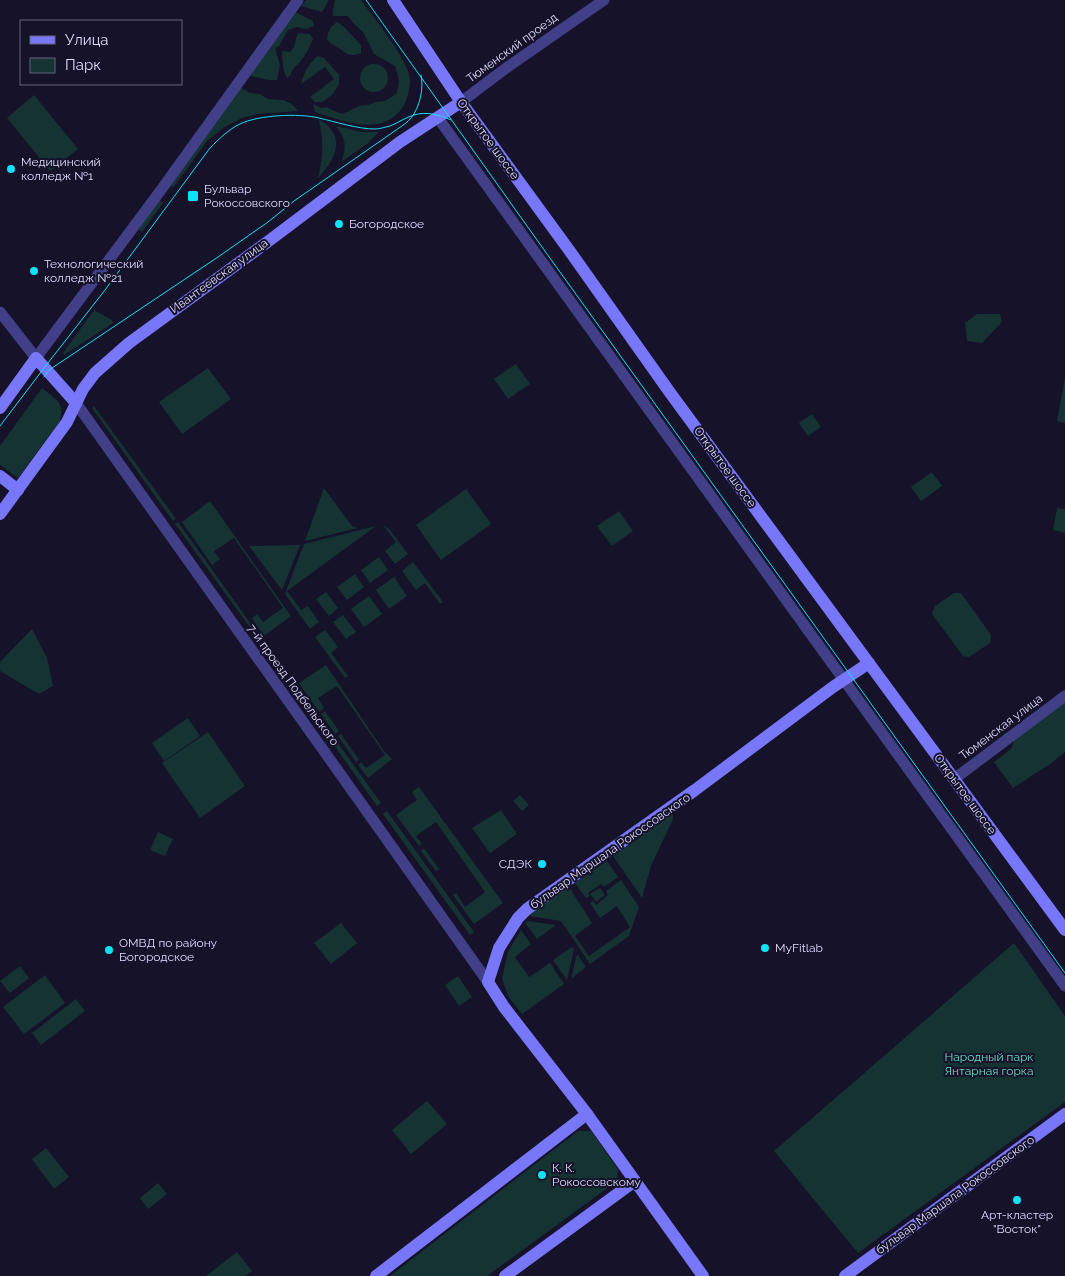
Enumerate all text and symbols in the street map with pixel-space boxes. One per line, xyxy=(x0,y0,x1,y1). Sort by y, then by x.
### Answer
street label: Тюменский проезд xyxy=(464,10,560,86)
legend xyxy=(20,20,182,85)
text: Улица xyxy=(65,31,109,49)
text: Парк xyxy=(65,56,101,74)
street label: Открытое шоссе xyxy=(454,96,522,182)
place label: Медицинский колледж №1 xyxy=(21,155,101,183)
marker: Медицинский колледж №1 xyxy=(5,163,17,175)
place label: Бульвар Рокоссовского xyxy=(204,182,290,210)
marker: Бульвар Рокоссовского xyxy=(186,189,200,203)
place label: Богородское xyxy=(349,217,424,231)
marker: Богородское xyxy=(333,218,345,230)
street label: Ивантеевская улица xyxy=(167,236,271,316)
place label: Технологический колледж №21 xyxy=(44,257,143,285)
marker: Технологический колледж №21 xyxy=(28,265,40,277)
street label: Открытое шоссе xyxy=(691,424,759,510)
street label: 7-й проезд Подбельского xyxy=(244,622,342,748)
street label: Тюменская улица xyxy=(957,691,1045,763)
street label: Открытое шоссе xyxy=(931,751,999,837)
street label: бульвар Маршала Рокоссовского xyxy=(527,790,693,912)
place label: СДЭК xyxy=(499,857,532,871)
marker: СДЭК xyxy=(536,858,548,870)
place label: ОМВД по району Богородское xyxy=(119,936,218,964)
place label: MyFitlab xyxy=(775,941,823,955)
marker: MyFitlab xyxy=(759,942,771,954)
marker: ОМВД по району Богородское xyxy=(103,944,115,956)
park label: Народный парк Янтарная горка xyxy=(944,1050,1034,1078)
street label: бульвар Маршала Рокоссовского xyxy=(873,1133,1037,1257)
place label: К. К. Рокоссовскому xyxy=(552,1161,641,1189)
marker: К. К. Рокоссовскому xyxy=(536,1169,548,1181)
marker: Арт-кластер "Восток" xyxy=(1011,1194,1023,1206)
place label: Арт-кластер "Восток" xyxy=(981,1208,1053,1236)

